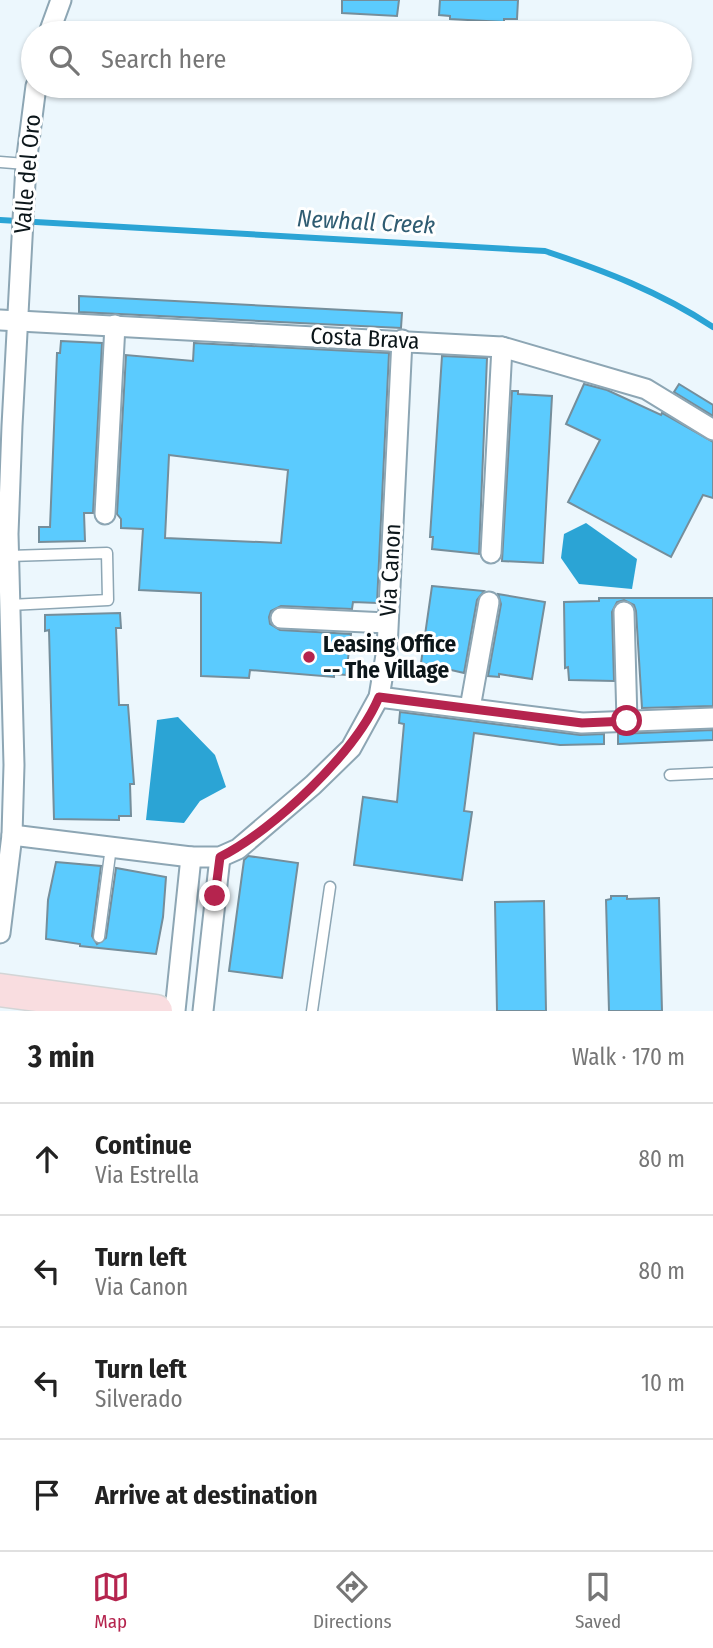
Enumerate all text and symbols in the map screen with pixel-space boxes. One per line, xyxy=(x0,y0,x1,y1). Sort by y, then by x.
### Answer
search box xyxy=(21,21,692,98)
icon: search xyxy=(45,41,83,79)
text: Search here xyxy=(101,44,226,75)
street label: Valle del Oro xyxy=(8,113,46,235)
water label: Newhall Creek xyxy=(296,204,436,240)
street label: Costa Brava xyxy=(310,321,420,355)
street label: Via Canon xyxy=(374,523,406,617)
place label: Leasing Office -- The Village xyxy=(323,630,457,684)
marker: Leasing Office -- The Village xyxy=(301,649,317,665)
route start xyxy=(611,705,642,736)
route end xyxy=(199,880,230,911)
text: 3 min xyxy=(28,1039,95,1075)
text: Walk · 170 m xyxy=(572,1043,685,1071)
text: Continue xyxy=(95,1130,192,1161)
icon: ahead xyxy=(28,1140,66,1178)
text: 80 m xyxy=(638,1145,685,1173)
text: Via Estrella xyxy=(95,1161,199,1189)
text: Turn left xyxy=(95,1242,187,1273)
icon: left xyxy=(28,1252,66,1290)
text: 80 m xyxy=(638,1257,685,1285)
text: Via Canon xyxy=(95,1273,188,1301)
text: Turn left xyxy=(95,1354,187,1385)
icon: left xyxy=(28,1364,66,1402)
text: 10 m xyxy=(641,1369,685,1397)
text: Silverado xyxy=(95,1385,183,1413)
icon: arrive xyxy=(28,1476,66,1514)
text: Arrive at destination xyxy=(95,1480,318,1511)
tab: Map xyxy=(92,1568,130,1633)
tab: Directions xyxy=(313,1568,392,1633)
tab: Saved xyxy=(575,1568,621,1633)

